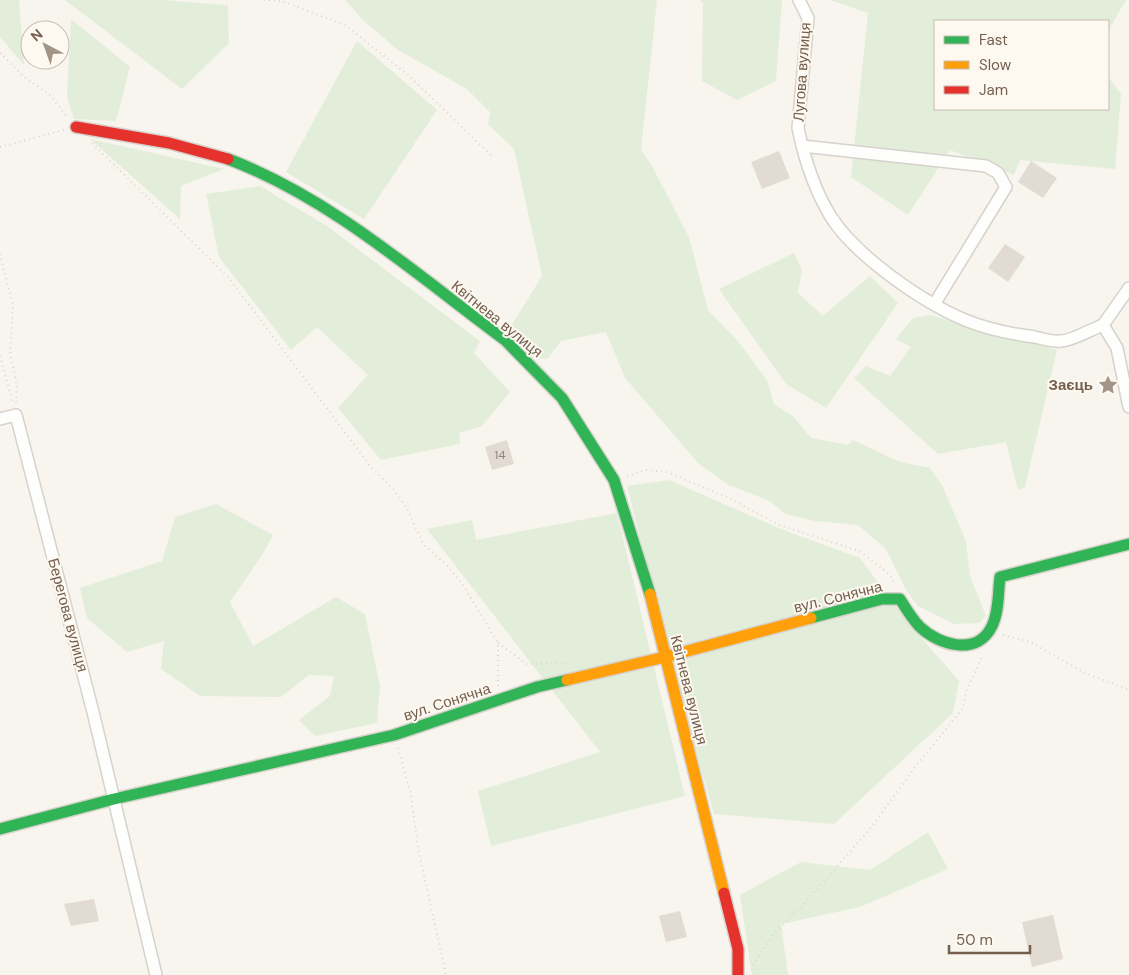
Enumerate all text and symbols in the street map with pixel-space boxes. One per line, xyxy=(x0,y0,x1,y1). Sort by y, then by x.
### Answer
north arrow xyxy=(20,20,70,70)
legend xyxy=(934,20,1109,110)
street label: Лугова вулиця xyxy=(789,22,815,122)
text: N xyxy=(27,25,46,45)
text: Fast xyxy=(979,30,1008,50)
text: Slow xyxy=(979,55,1012,75)
text: Jam xyxy=(979,80,1008,100)
street label: Квітнева вулиця xyxy=(447,276,547,362)
place icon: Заєць xyxy=(1097,374,1119,396)
place label: Заєць xyxy=(1049,375,1093,395)
house number: 14 xyxy=(494,447,506,463)
street label: Берегова вулиця xyxy=(43,556,93,674)
street label: вул. Сонячна xyxy=(792,576,885,618)
street label: Квітнева вулиця xyxy=(666,633,712,747)
street label: вул. Сонячна xyxy=(401,678,494,726)
scale bar xyxy=(949,922,1030,954)
text: 50 m xyxy=(956,930,993,950)

